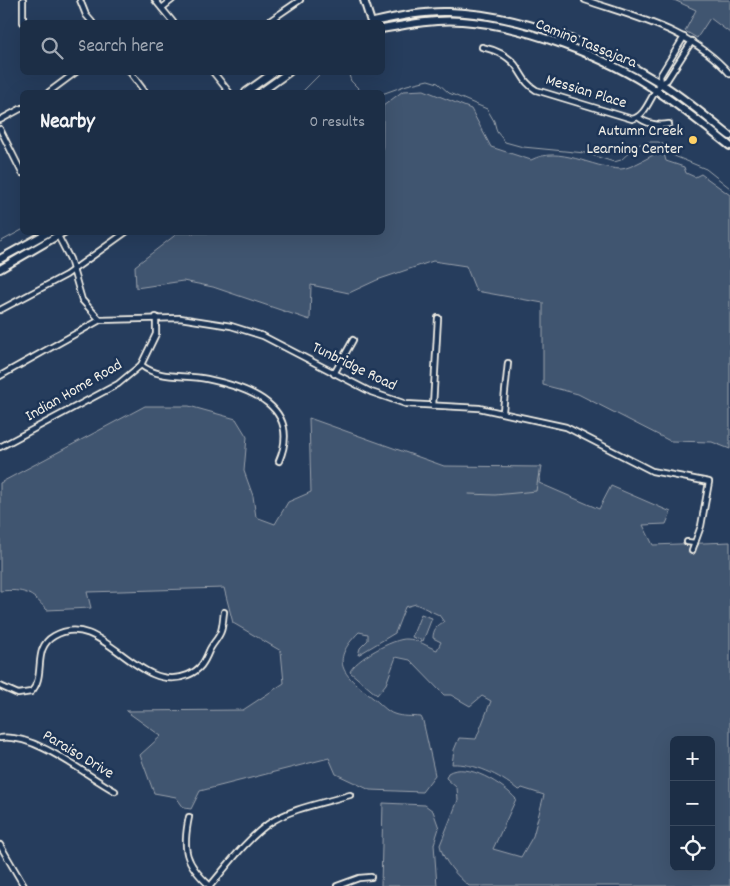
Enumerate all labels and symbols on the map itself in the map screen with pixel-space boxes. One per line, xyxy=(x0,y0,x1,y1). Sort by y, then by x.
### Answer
street label: Camino Tassajara xyxy=(532,13,641,75)
street label: Messian Place xyxy=(543,69,629,115)
place label: Autumn Creek Learning Center xyxy=(586,120,683,161)
marker: Autumn Creek Learning Center xyxy=(687,134,699,146)
street label: Tunbridge Road xyxy=(308,337,400,397)
street label: Indian Home Road xyxy=(21,354,127,428)
street label: Paraiso Drive xyxy=(38,725,118,785)

